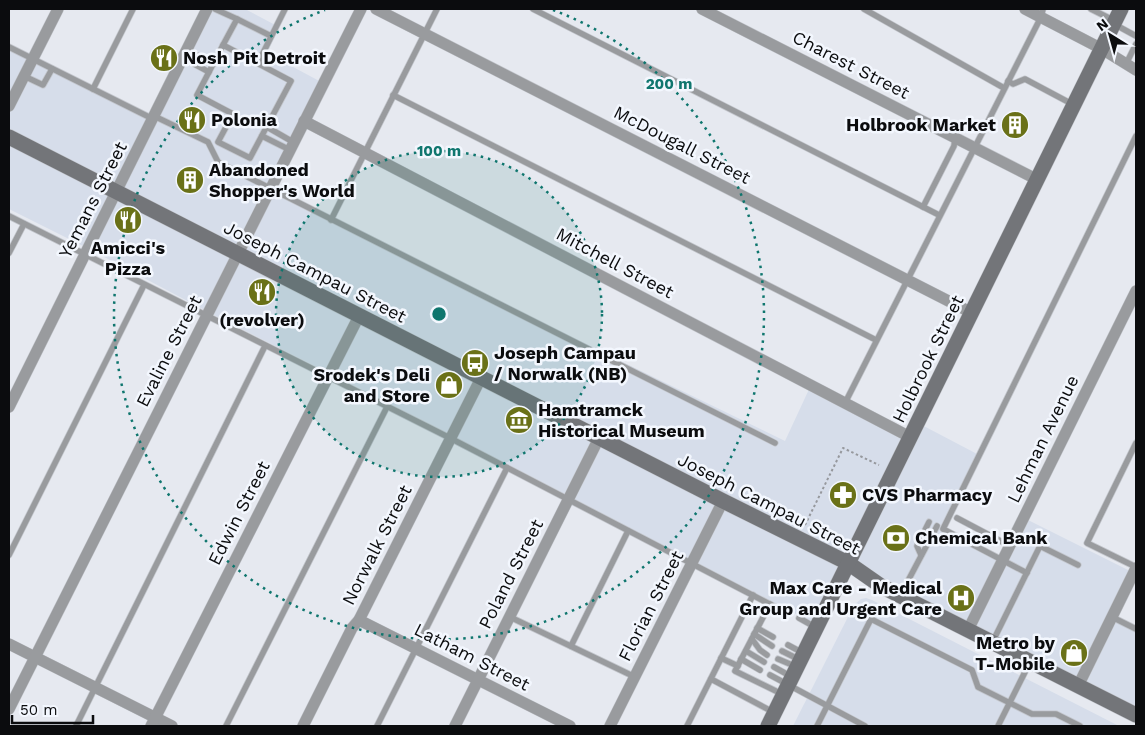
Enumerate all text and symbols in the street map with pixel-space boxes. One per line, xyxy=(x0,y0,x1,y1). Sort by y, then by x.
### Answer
north arrow xyxy=(1085,10,1135,60)
text: N xyxy=(1093,15,1111,34)
street label: Charest Street xyxy=(789,26,914,103)
restaurant icon: Nosh Pit Detroit xyxy=(149,43,179,73)
place label: Nosh Pit Detroit xyxy=(183,47,326,68)
text: 200 m xyxy=(646,75,692,93)
street label: McDougall Street xyxy=(610,101,755,188)
restaurant icon: Polonia xyxy=(177,105,207,135)
place label: Polonia xyxy=(211,109,278,130)
building icon: Holbrook Market xyxy=(1000,110,1030,140)
place label: Holbrook Market xyxy=(846,114,996,135)
street label: Yemans Street xyxy=(54,138,131,261)
text: 100 m xyxy=(417,142,461,160)
place label: Abandoned Shopper's World xyxy=(209,159,355,201)
building icon: Abandoned Shopper's World xyxy=(175,165,205,195)
restaurant icon: Amicci's Pizza xyxy=(113,205,143,235)
street label: Joseph Campau Street xyxy=(221,216,410,327)
street label: Mitchell Street xyxy=(553,223,678,303)
place label: Amicci's Pizza xyxy=(91,237,166,279)
restaurant icon: (revolver) xyxy=(247,277,277,307)
street label: Evaline Street xyxy=(131,291,206,410)
street label: Holbrook Street xyxy=(888,291,968,426)
centre of rings xyxy=(430,305,448,323)
place label: (revolver) xyxy=(219,309,305,330)
place label: Joseph Campau / Norwalk (NB) xyxy=(494,342,636,384)
bus stop icon: Joseph Campau / Norwalk (NB) xyxy=(460,348,490,378)
place label: Srodek's Deli and Store xyxy=(313,364,430,406)
shop icon: Srodek's Deli and Store xyxy=(434,370,464,400)
street label: Lehman Avenue xyxy=(1003,371,1083,506)
place label: Hamtramck Historical Museum xyxy=(538,399,705,441)
museum icon: Hamtramck Historical Museum xyxy=(504,405,534,435)
street label: Joseph Campau Street xyxy=(675,448,864,559)
street label: Edwin Street xyxy=(203,457,274,568)
pharmacy icon: CVS Pharmacy xyxy=(828,480,858,510)
street label: Norwalk Street xyxy=(337,481,416,608)
place label: CVS Pharmacy xyxy=(862,484,993,505)
street label: Poland Street xyxy=(474,515,547,632)
bank icon: Chemical Bank xyxy=(881,523,911,553)
place label: Chemical Bank xyxy=(915,527,1048,548)
street label: Florian Street xyxy=(614,547,688,664)
place label: Max Care - Medical Group and Urgent Care xyxy=(739,577,942,619)
hospital icon: Max Care - Medical Group and Urgent Care xyxy=(946,583,976,613)
street label: Latham Street xyxy=(411,618,534,695)
place label: Metro by T-Mobile xyxy=(975,632,1056,674)
shop icon: Metro by T-Mobile xyxy=(1059,638,1089,668)
scale bar xyxy=(12,692,94,724)
text: 50 m xyxy=(20,701,57,719)

